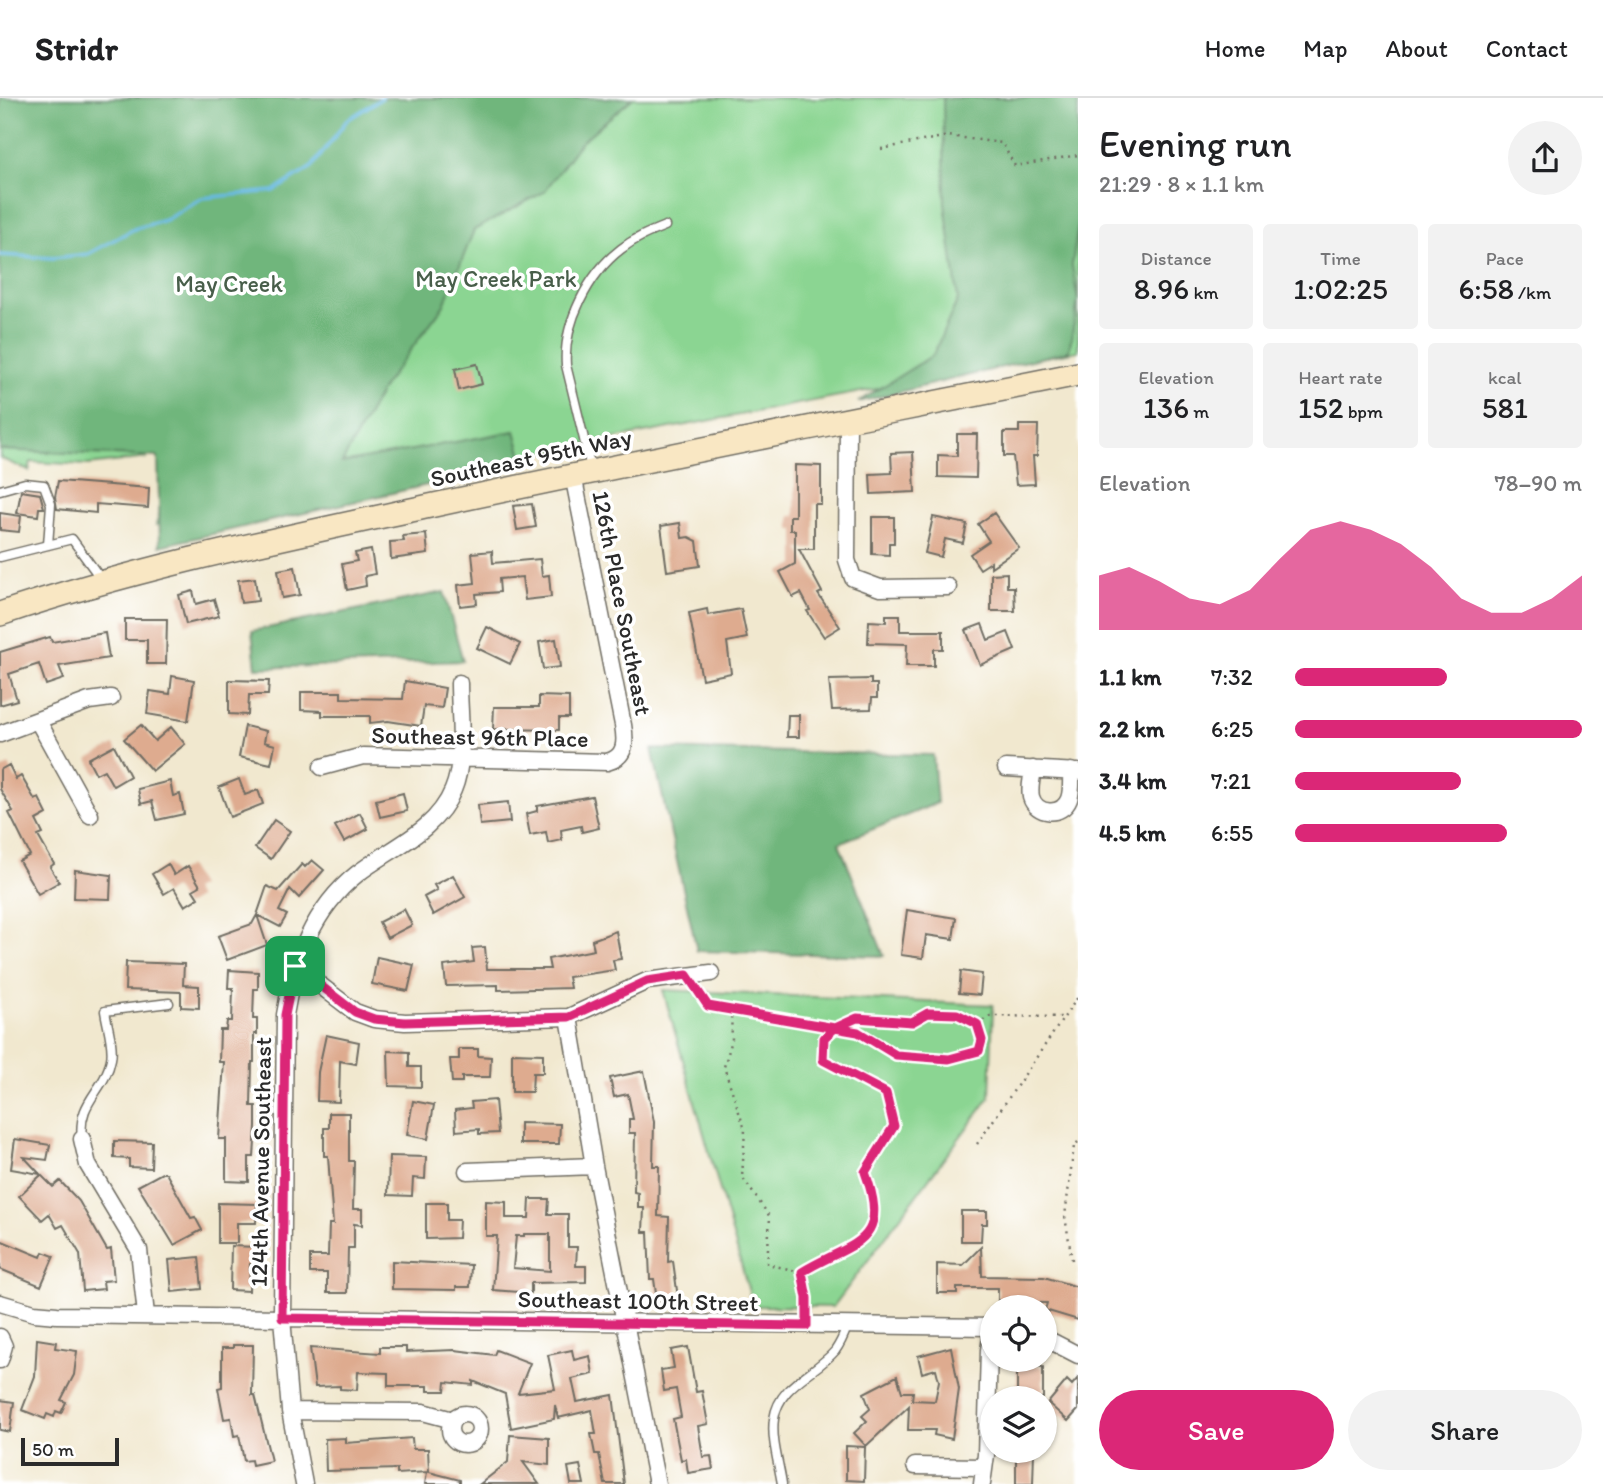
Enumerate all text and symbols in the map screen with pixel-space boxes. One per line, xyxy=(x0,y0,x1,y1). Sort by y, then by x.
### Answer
text: Stridr xyxy=(35,29,118,68)
text: Home xyxy=(1205,34,1265,63)
text: Map xyxy=(1303,34,1347,63)
text: About xyxy=(1385,34,1448,63)
text: Contact xyxy=(1486,34,1568,63)
text: Evening run xyxy=(1099,121,1292,167)
button: share xyxy=(1508,121,1582,195)
text: 21:29 · 8 × 1.1 km xyxy=(1099,170,1264,198)
text: Distance xyxy=(1141,247,1212,270)
text: Time xyxy=(1320,247,1361,270)
text: Pace xyxy=(1486,247,1524,270)
park label: May Creek Park xyxy=(415,264,577,293)
park label: May Creek xyxy=(175,269,283,298)
text: 8.96 xyxy=(1134,270,1189,307)
text: 1:02:25 xyxy=(1293,270,1388,307)
text: 6:58 xyxy=(1458,270,1514,307)
text: km xyxy=(1189,281,1219,304)
text: /km xyxy=(1514,281,1551,304)
text: Elevation xyxy=(1138,366,1214,389)
text: Heart rate xyxy=(1298,366,1383,389)
text: kcal xyxy=(1488,366,1522,389)
text: 136 xyxy=(1143,389,1189,426)
text: 152 xyxy=(1298,389,1343,426)
text: 581 xyxy=(1482,389,1528,426)
text: m xyxy=(1189,400,1209,423)
text: bpm xyxy=(1343,400,1383,423)
street label: Southeast 95th Way xyxy=(428,422,634,493)
text: Elevation xyxy=(1099,469,1190,497)
text: 78–90 m xyxy=(1494,469,1582,497)
street label: 126th Place Southeast xyxy=(586,488,659,718)
text: 1.1 km xyxy=(1099,663,1162,691)
text: 7:32 xyxy=(1211,663,1253,691)
text: 2.2 km xyxy=(1099,715,1164,743)
text: 6:25 xyxy=(1211,715,1253,743)
street label: Southeast 96th Place xyxy=(371,720,589,753)
text: 3.4 km xyxy=(1099,767,1167,795)
text: 7:21 xyxy=(1211,767,1251,795)
text: 4.5 km xyxy=(1099,819,1166,847)
text: 6:55 xyxy=(1211,819,1253,847)
pin xyxy=(265,936,325,996)
icon: arrive xyxy=(276,947,314,985)
street label: 124th Avenue Southeast xyxy=(244,1037,277,1287)
street label: Southeast 100th Street xyxy=(517,1284,759,1317)
map controls xyxy=(980,1295,1057,1463)
button: locate xyxy=(980,1295,1057,1372)
button: layers xyxy=(980,1386,1057,1463)
button: Save xyxy=(1099,1390,1334,1470)
button: Share xyxy=(1348,1390,1582,1470)
scale bar xyxy=(21,1435,119,1467)
text: 50 m xyxy=(32,1438,74,1461)

